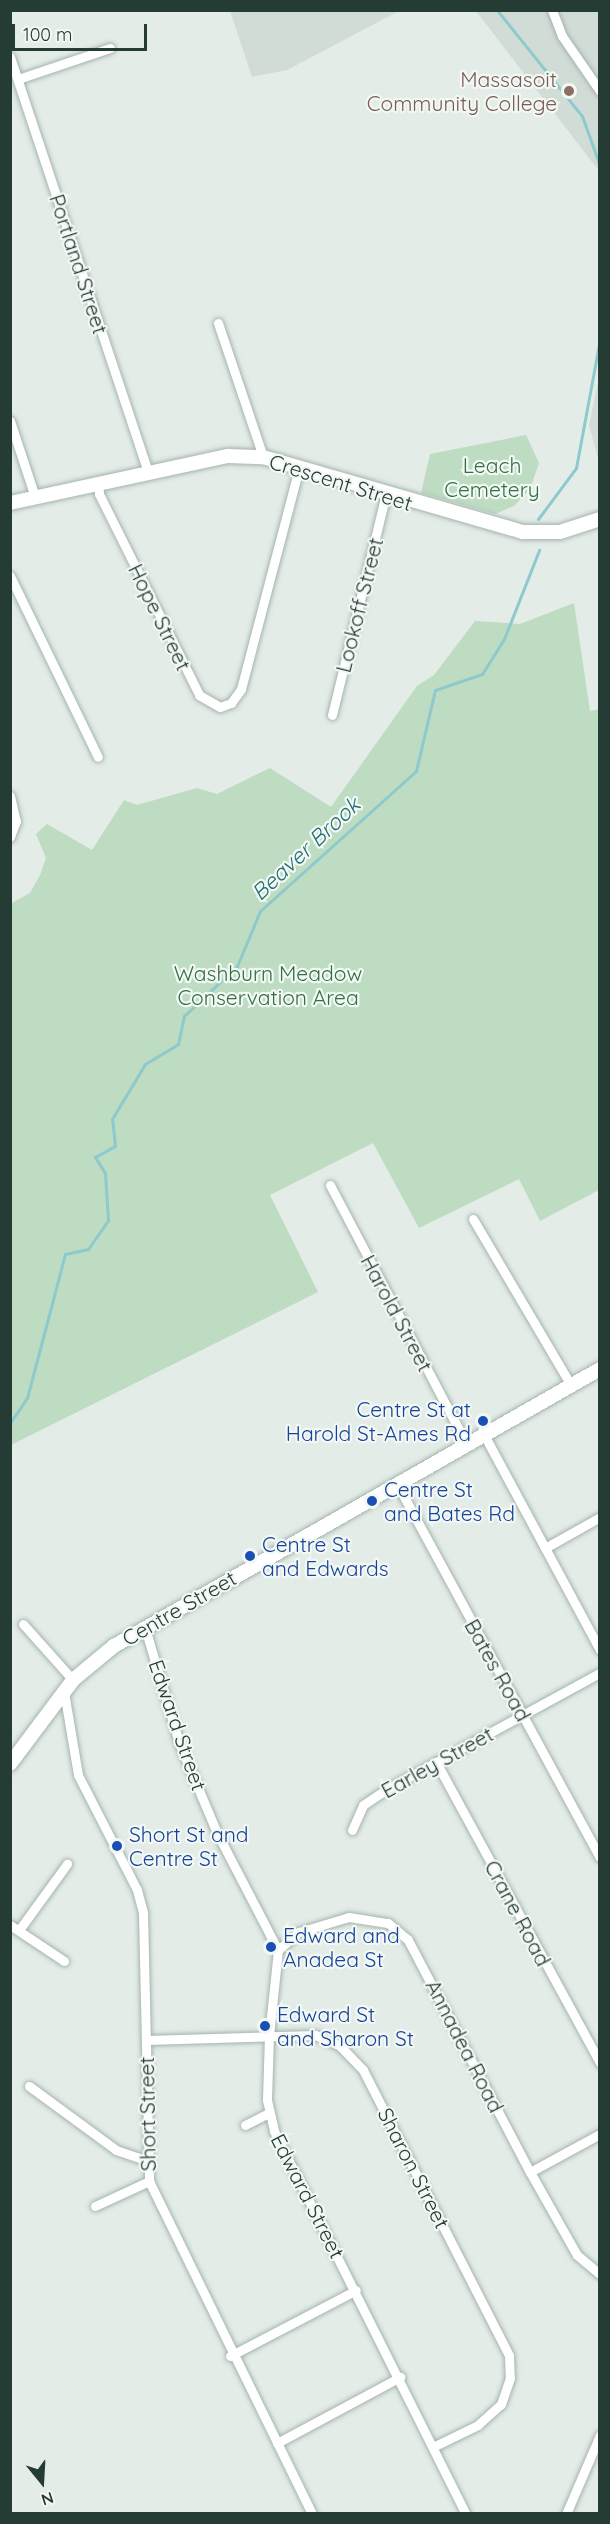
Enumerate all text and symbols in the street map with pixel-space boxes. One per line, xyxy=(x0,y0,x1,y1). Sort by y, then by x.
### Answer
scale bar xyxy=(15,12,150,50)
text: 100 m xyxy=(23,23,72,46)
place label: Massasoit Community College xyxy=(367,66,557,116)
marker: Massasoit Community College xyxy=(562,84,576,98)
street label: Portland Street xyxy=(44,191,114,337)
street label: Crescent Street xyxy=(266,448,416,516)
park label: Leach Cemetery xyxy=(444,452,540,502)
street label: Lookoff Street xyxy=(330,535,388,675)
street label: Hope Street xyxy=(123,560,197,674)
water label: Beaver Brook xyxy=(246,792,366,906)
park label: Washburn Meadow Conservation Area xyxy=(174,960,362,1010)
street label: Harold Street xyxy=(356,1250,438,1376)
place label: Centre St at Harold St-Ames Rd xyxy=(286,1396,471,1446)
marker: Centre St at Harold St-Ames Rd xyxy=(476,1414,490,1428)
place label: Centre St and Bates Rd xyxy=(384,1476,515,1526)
marker: Centre St and Bates Rd xyxy=(365,1494,379,1508)
place label: Centre St and Edwards xyxy=(262,1531,389,1581)
marker: Centre St and Edwards xyxy=(243,1549,257,1563)
street label: Centre Street xyxy=(118,1565,240,1651)
street label: Bates Road xyxy=(460,1614,536,1726)
street label: Edward Street xyxy=(144,1656,212,1794)
street label: Earley Street xyxy=(377,1721,497,1803)
place label: Short St and Centre St xyxy=(129,1821,249,1871)
marker: Short St and Centre St xyxy=(110,1839,124,1853)
street label: Crane Road xyxy=(480,1856,556,1970)
place label: Edward and Anadea St xyxy=(283,1922,400,1972)
marker: Edward and Anadea St xyxy=(264,1940,278,1954)
street label: Annadea Road xyxy=(421,1975,509,2117)
place label: Edward St and Sharon St xyxy=(277,2001,414,2051)
marker: Edward St and Sharon St xyxy=(258,2019,272,2033)
street label: Short Street xyxy=(133,2056,161,2172)
street label: Sharon Street xyxy=(373,2103,455,2233)
street label: Edward Street xyxy=(266,2129,350,2263)
north arrow xyxy=(12,2452,72,2512)
text: N xyxy=(39,2488,56,2510)

